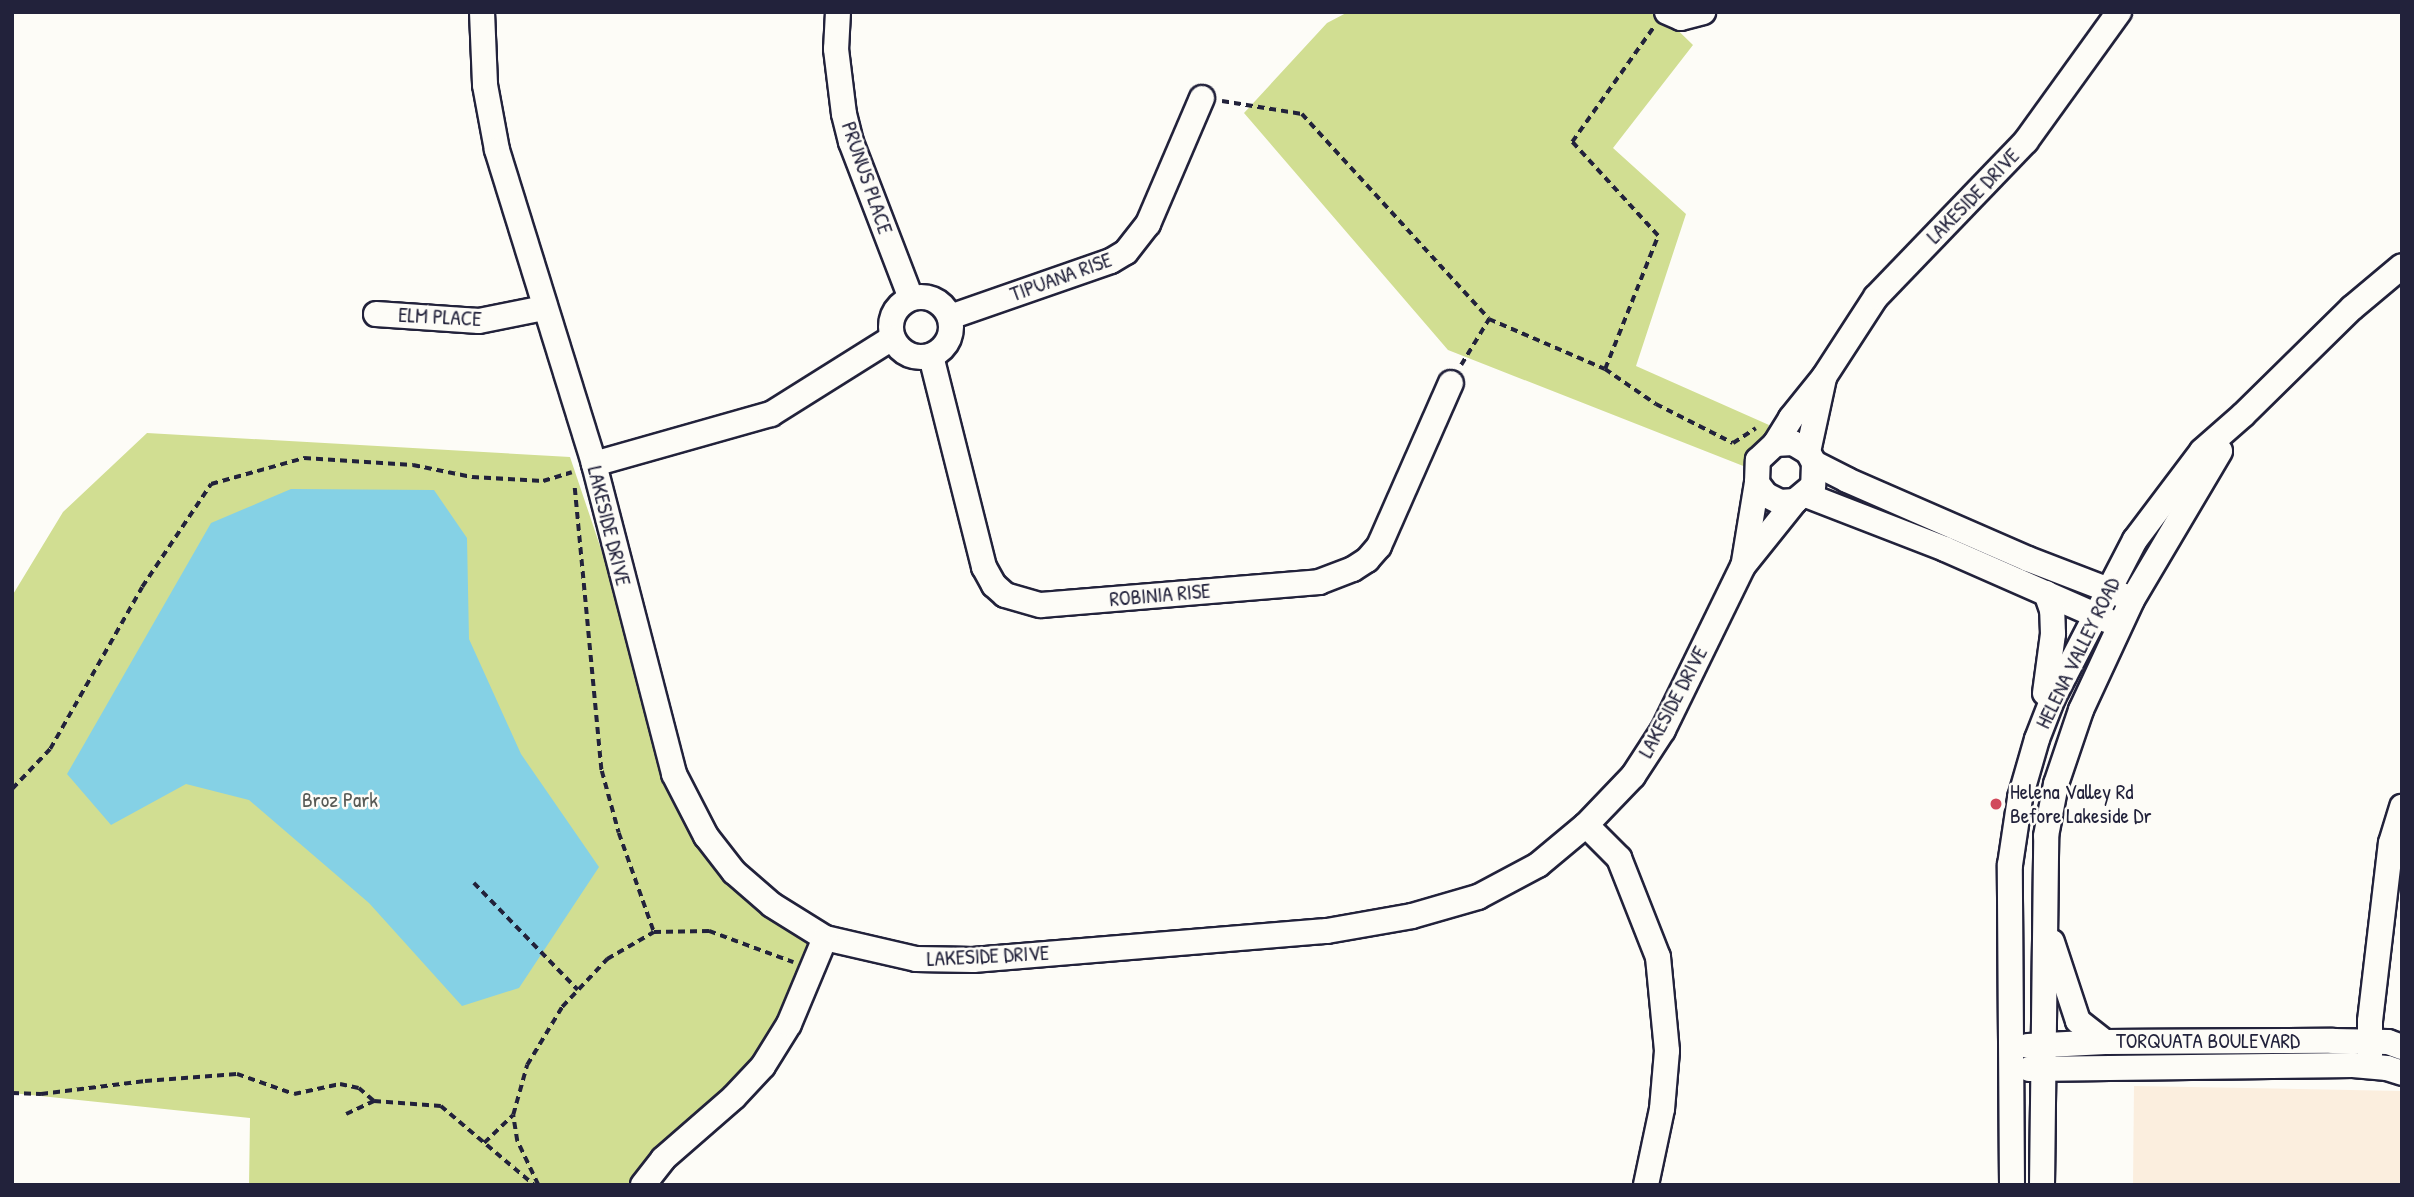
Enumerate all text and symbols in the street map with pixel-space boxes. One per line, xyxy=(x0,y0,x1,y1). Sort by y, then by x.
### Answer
street label: PRUNUS PLACE xyxy=(836,118,898,238)
street label: LAKESIDE DRIVE xyxy=(1921,143,2025,249)
street label: TIPUANA RISE xyxy=(1007,247,1115,307)
street label: ELM PLACE xyxy=(398,302,482,332)
street label: LAKESIDE DRIVE xyxy=(582,464,636,588)
street label: HELENA VALLEY ROAD xyxy=(2031,573,2125,733)
street label: ROBINIA RISE xyxy=(1108,578,1212,612)
street label: LAKESIDE DRIVE xyxy=(1633,642,1713,762)
place label: Helena Valley Rd Before Lakeside Dr xyxy=(2010,779,2152,829)
park label: Broz Park xyxy=(302,787,378,813)
marker: Helena Valley Rd Before Lakeside Dr xyxy=(1988,796,2004,812)
street label: LAKESIDE DRIVE xyxy=(926,940,1050,972)
street label: TORQUATA BOULEVARD xyxy=(2116,1028,2300,1054)

